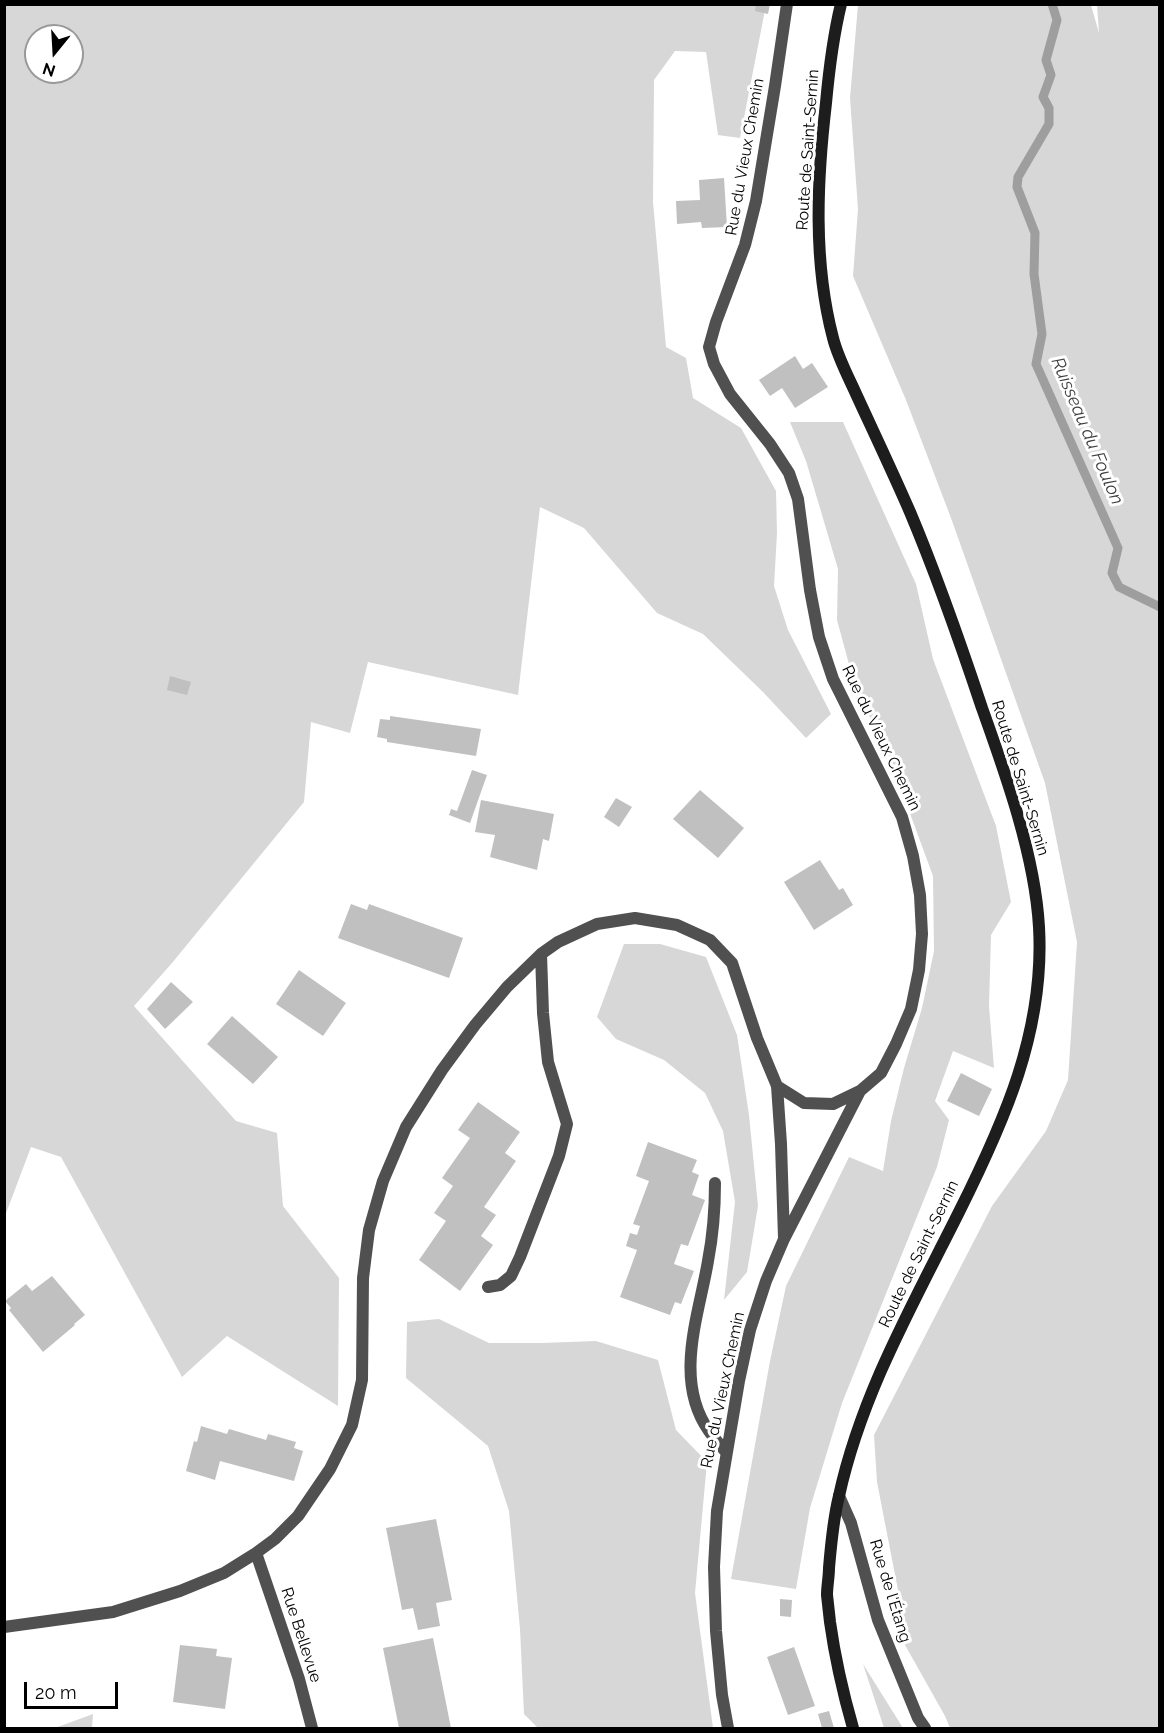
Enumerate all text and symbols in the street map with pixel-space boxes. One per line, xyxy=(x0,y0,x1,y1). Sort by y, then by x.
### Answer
north arrow xyxy=(24,24,84,84)
text: N xyxy=(40,59,58,81)
street label: Route de Saint-Sernin xyxy=(793,69,823,231)
street label: Rue du Vieux Chemin xyxy=(722,77,768,237)
water label: Ruisseau du Foulon xyxy=(1046,354,1128,508)
street label: Rue du Vieux Chemin xyxy=(837,662,925,814)
street label: Route de Saint-Sernin xyxy=(987,698,1053,858)
street label: Route de Saint-Sernin xyxy=(875,1177,963,1331)
street label: Rue du Vieux Chemin xyxy=(697,1310,749,1470)
street label: Rue de l'Étang xyxy=(865,1537,915,1645)
street label: Rue Bellevue xyxy=(277,1585,325,1685)
scale bar xyxy=(27,1670,122,1708)
text: 20 m xyxy=(35,1682,77,1703)

